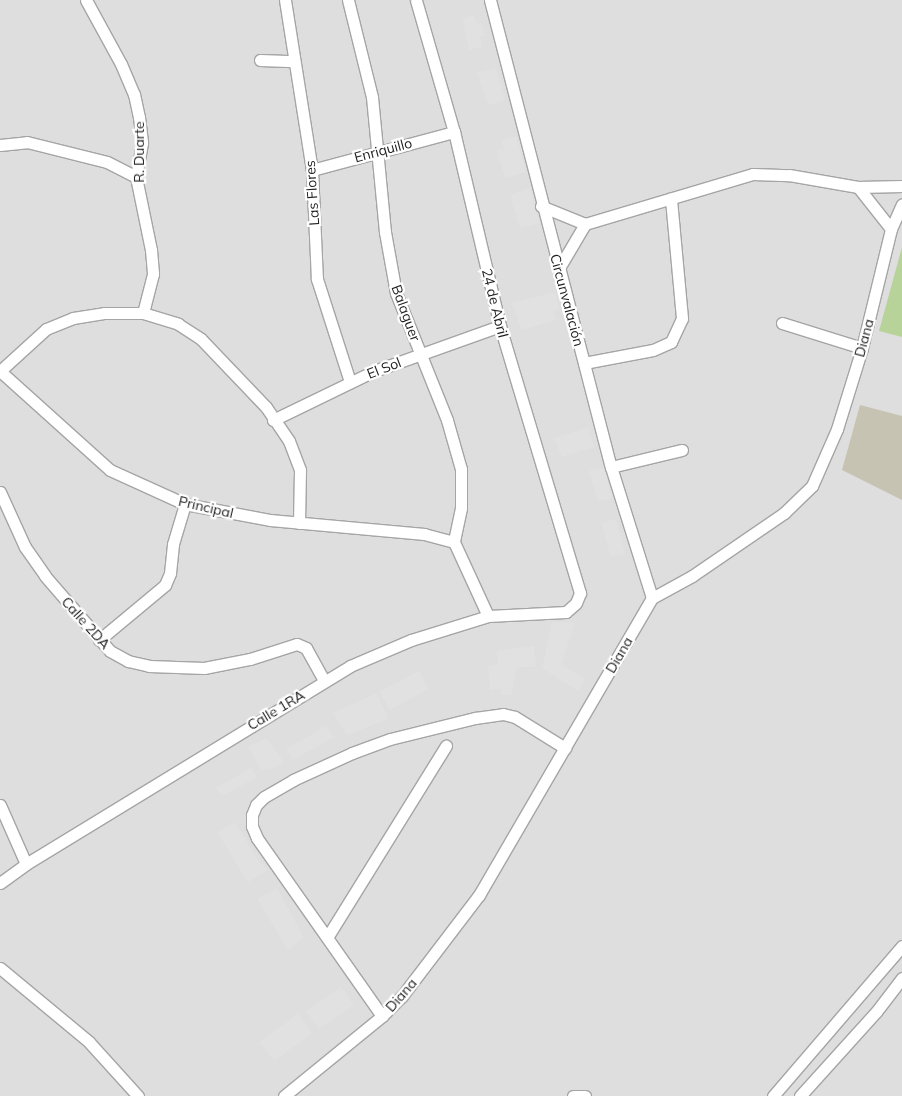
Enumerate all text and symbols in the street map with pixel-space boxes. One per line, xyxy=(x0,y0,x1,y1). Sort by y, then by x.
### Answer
street label: R. Duarte xyxy=(131,121,147,183)
street label: Enriquillo xyxy=(352,134,414,166)
street label: Las Flores xyxy=(301,160,323,226)
street label: Circunvalación xyxy=(547,252,587,348)
street label: 24 de Abril xyxy=(478,267,512,339)
street label: Balaguer xyxy=(388,282,424,344)
street label: Diana xyxy=(851,317,877,359)
street label: El Sol xyxy=(365,354,403,382)
street label: Principal xyxy=(177,493,235,521)
street label: Calle 2DA xyxy=(58,593,114,653)
street label: Diana xyxy=(602,634,636,676)
street label: Calle 1RA xyxy=(244,686,308,734)
street label: Diana xyxy=(382,975,420,1015)

